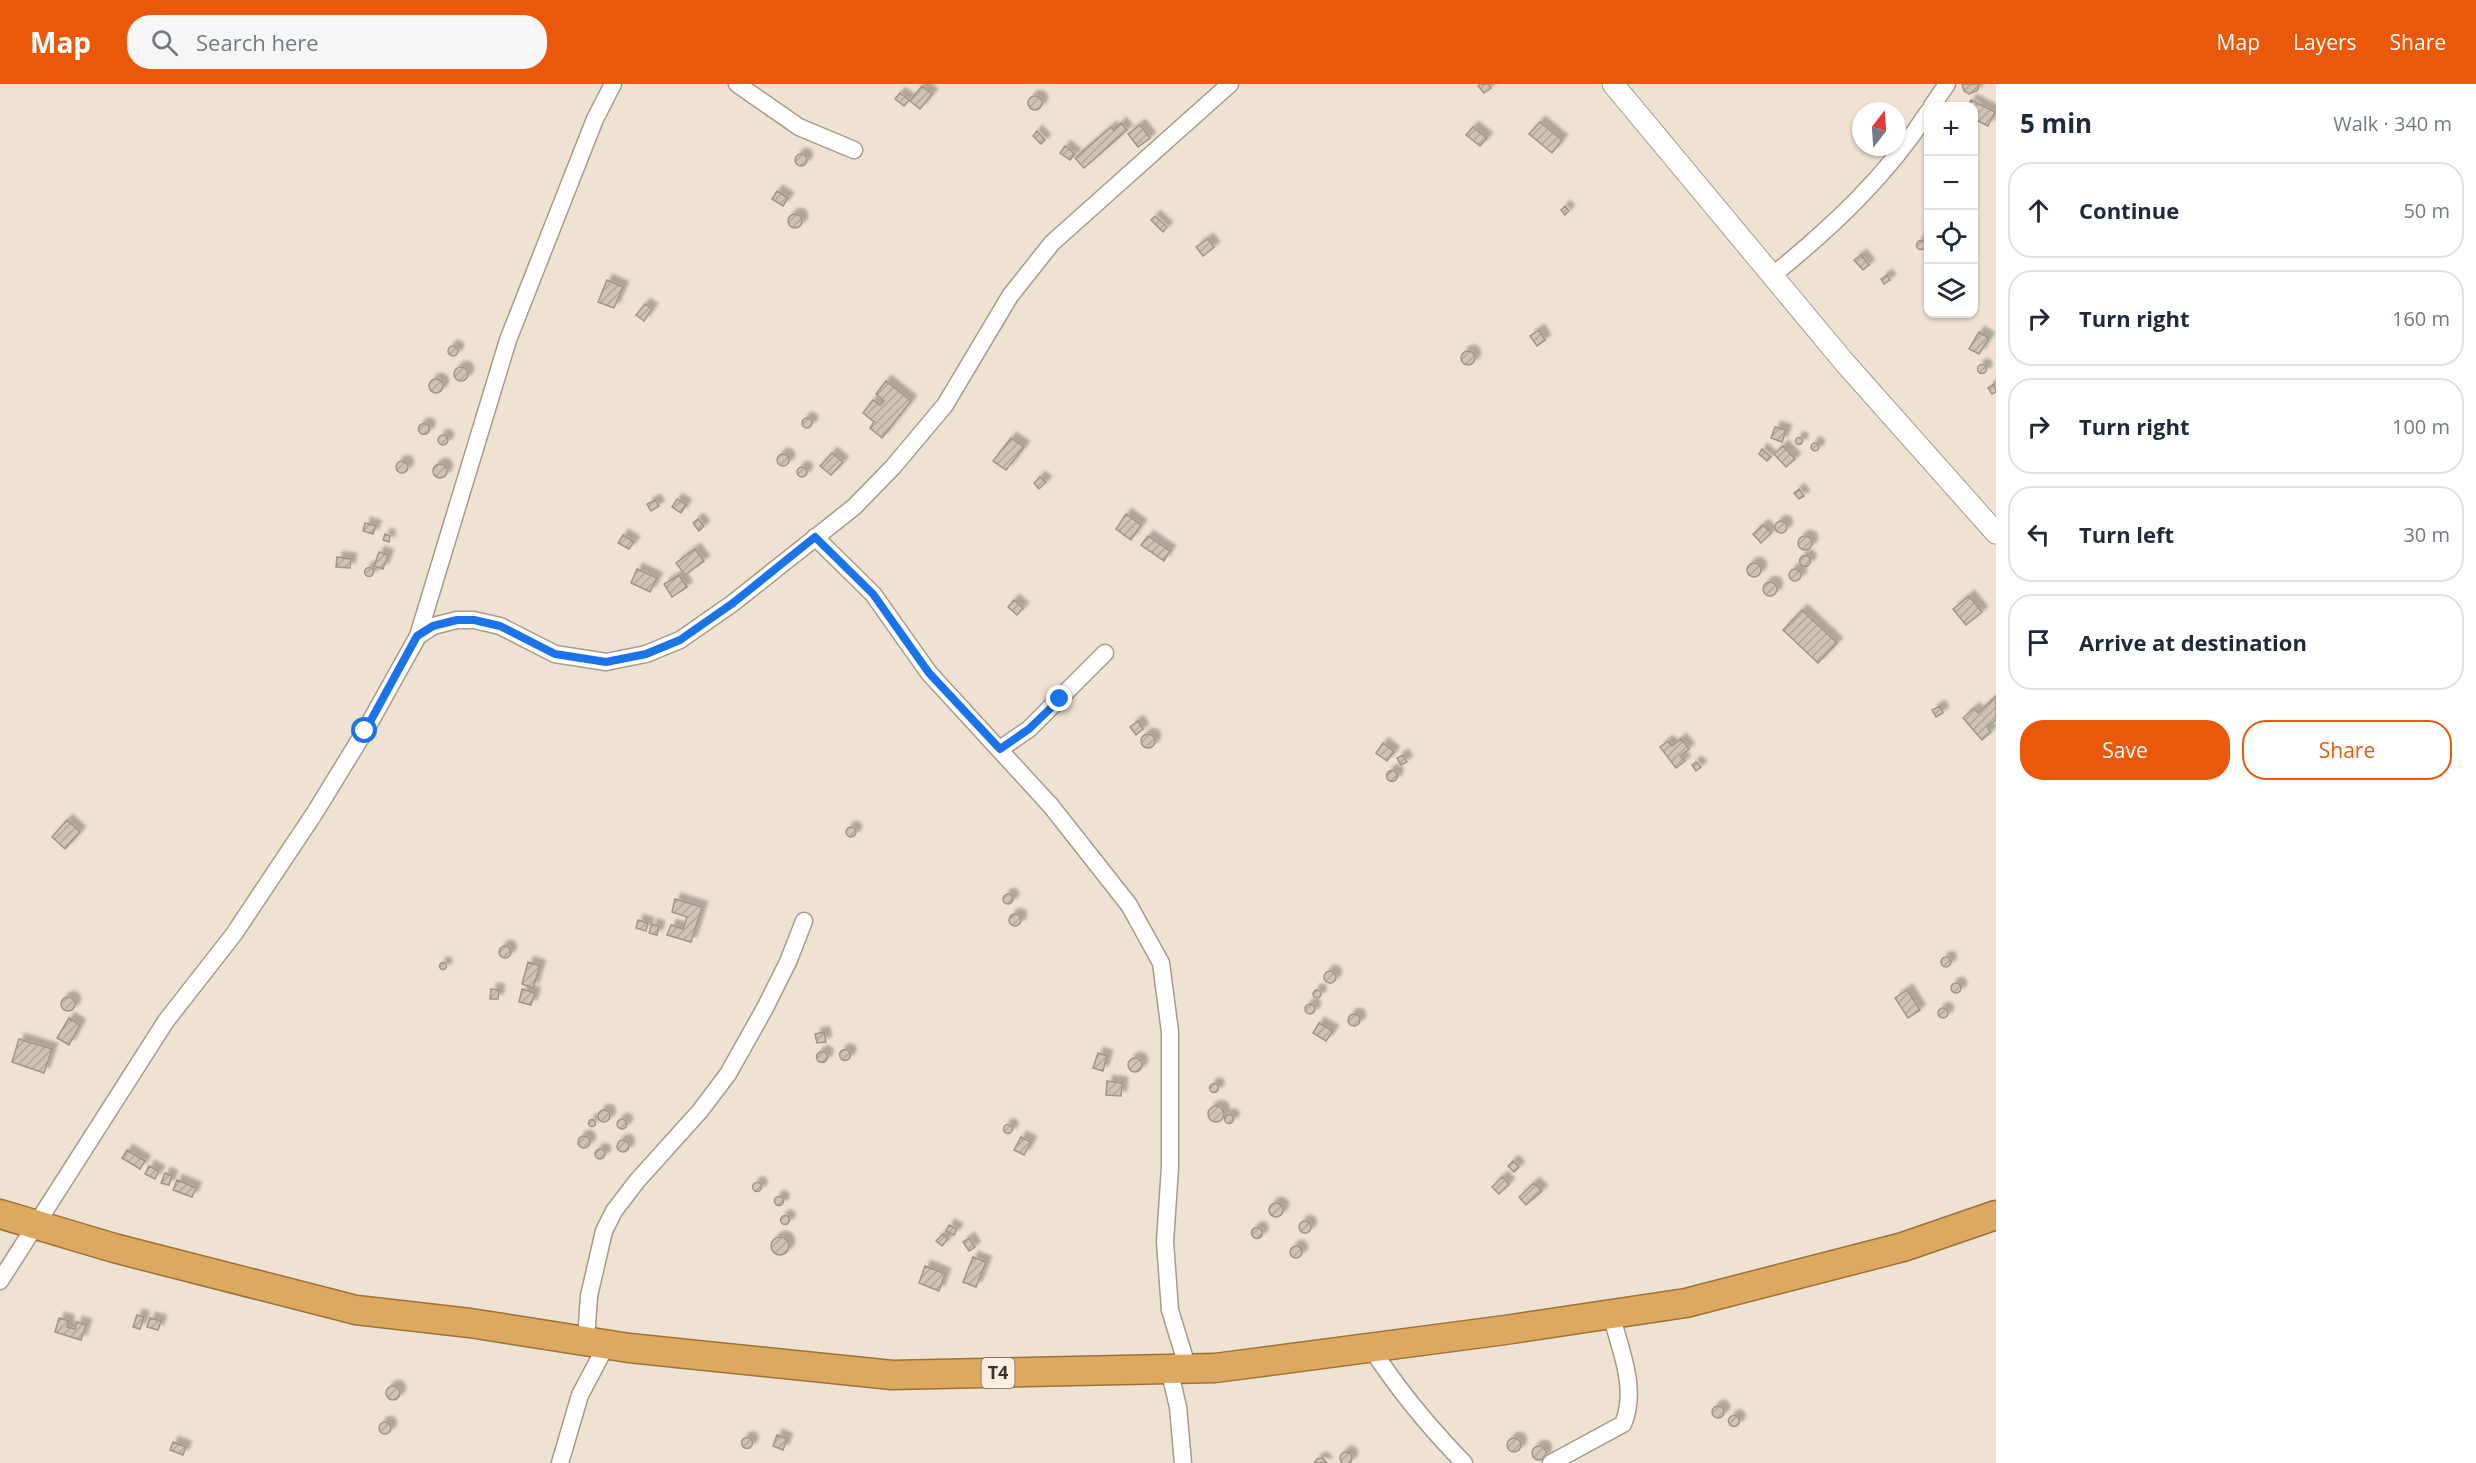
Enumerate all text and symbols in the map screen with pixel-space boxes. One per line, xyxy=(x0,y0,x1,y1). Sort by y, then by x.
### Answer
search box xyxy=(127,15,547,69)
text: Map xyxy=(30,23,91,61)
icon: search xyxy=(148,26,181,59)
text: Search here xyxy=(196,27,319,57)
text: Map xyxy=(2217,28,2260,56)
text: Layers xyxy=(2293,28,2357,56)
text: Share xyxy=(2390,28,2446,56)
north arrow xyxy=(1852,102,1906,156)
map controls xyxy=(1924,102,1978,318)
button: + xyxy=(1924,102,1978,156)
text: 5 min xyxy=(2020,105,2092,141)
text: Walk · 340 m xyxy=(2333,110,2452,137)
button: − xyxy=(1924,156,1978,210)
icon: ahead xyxy=(2022,194,2055,227)
text: Continue xyxy=(2079,195,2179,225)
text: 50 m xyxy=(2403,197,2450,224)
button: locate xyxy=(1924,210,1978,264)
button: layers xyxy=(1924,264,1978,318)
icon: right xyxy=(2022,302,2055,335)
text: Turn right xyxy=(2079,303,2190,333)
text: 160 m xyxy=(2392,305,2450,332)
icon: right xyxy=(2022,410,2055,443)
text: Turn right xyxy=(2079,411,2190,441)
text: 100 m xyxy=(2392,413,2450,440)
icon: left xyxy=(2022,518,2055,551)
text: Turn left xyxy=(2079,519,2174,549)
text: 30 m xyxy=(2403,521,2450,548)
icon: arrive xyxy=(2022,626,2055,659)
text: Arrive at destination xyxy=(2079,627,2307,657)
route end xyxy=(1046,685,1072,711)
route start xyxy=(351,717,377,743)
button: Save xyxy=(2020,720,2230,780)
button: Share xyxy=(2242,720,2452,780)
road number: T4 xyxy=(982,1358,1014,1388)

